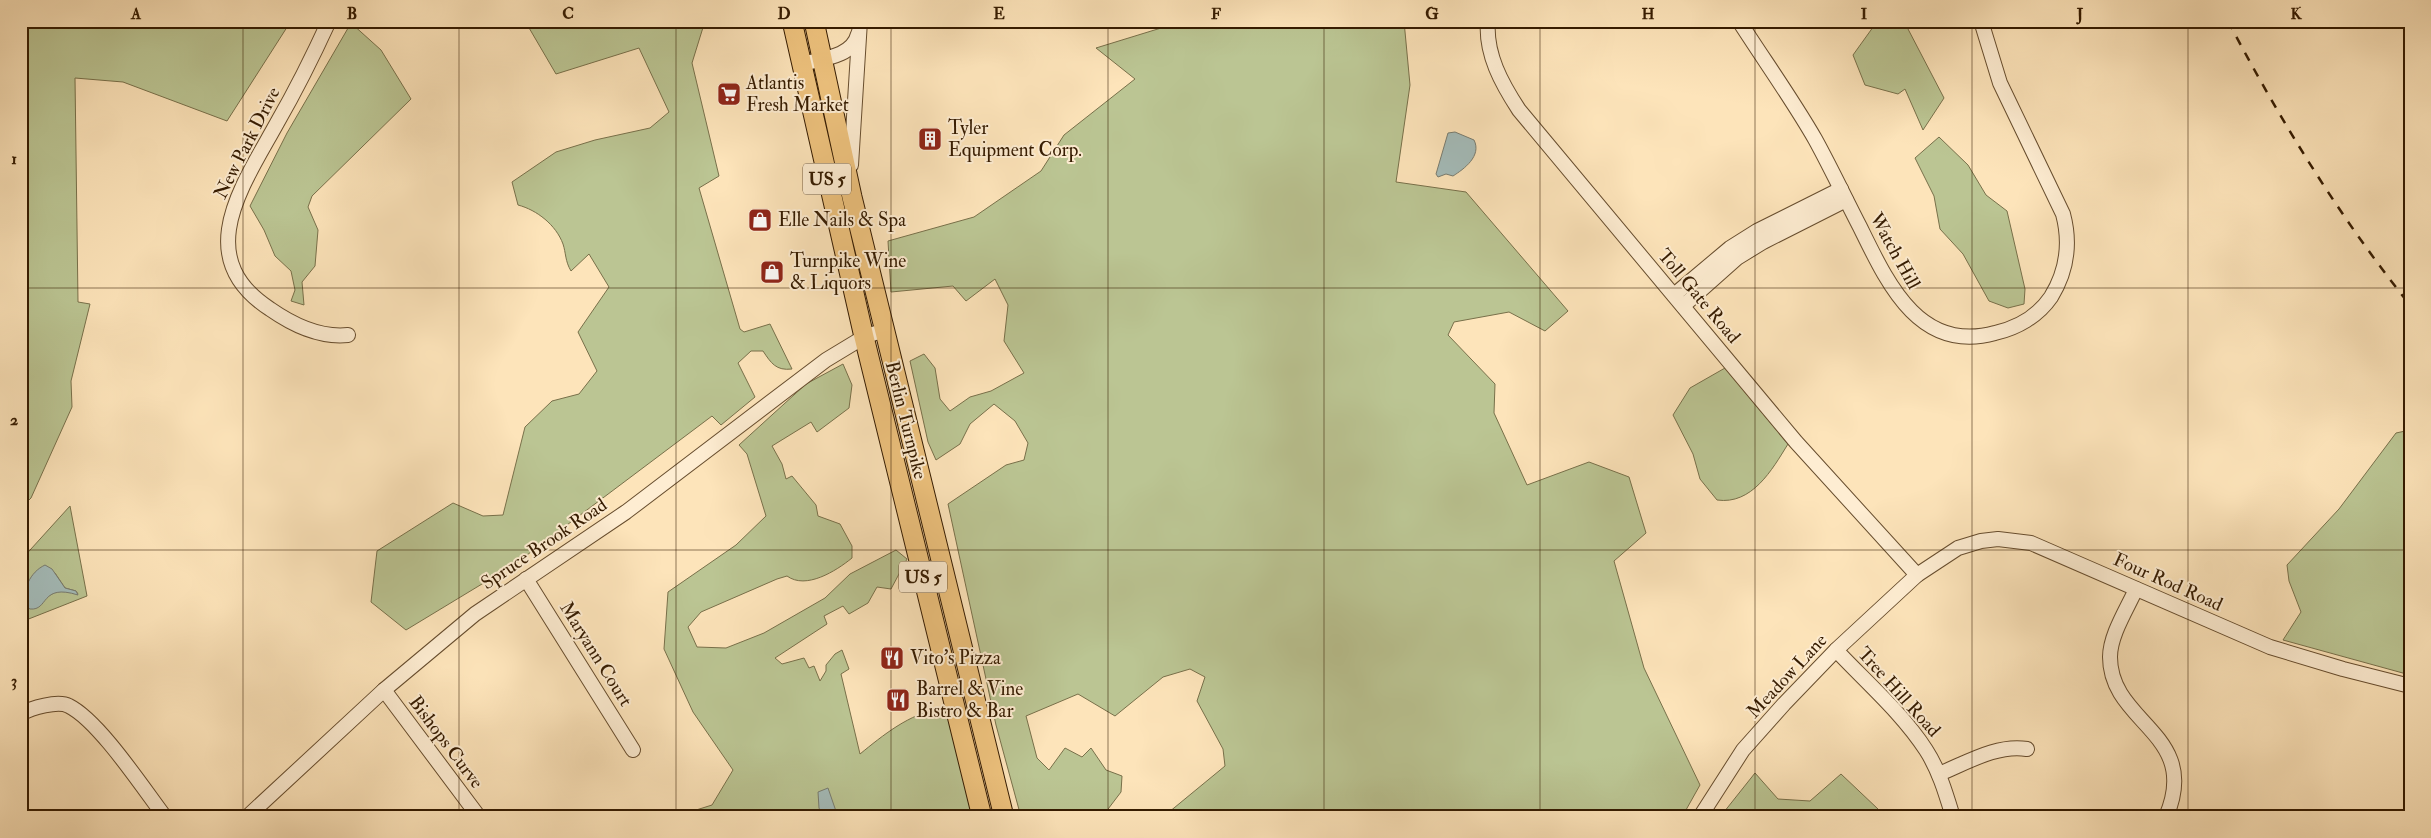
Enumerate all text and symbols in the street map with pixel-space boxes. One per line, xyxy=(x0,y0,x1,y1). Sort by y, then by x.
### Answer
text: A xyxy=(130,4,142,24)
text: B xyxy=(347,4,357,24)
text: C xyxy=(562,4,574,24)
text: D xyxy=(777,4,791,24)
text: E xyxy=(993,4,1005,24)
text: F xyxy=(1211,4,1221,24)
text: G xyxy=(1425,4,1439,24)
text: H xyxy=(1641,4,1655,24)
text: I xyxy=(1861,4,1868,24)
text: J xyxy=(2076,4,2084,25)
text: K xyxy=(2290,4,2302,24)
place label: Atlantis Fresh Market xyxy=(745,71,849,117)
supermarket icon: Atlantis Fresh Market xyxy=(716,81,742,107)
street label: New Park Drive xyxy=(209,83,285,203)
place label: Tyler Equipment Corp. xyxy=(948,116,1082,163)
building icon: Tyler Equipment Corp. xyxy=(917,126,943,152)
text: 1 xyxy=(11,149,17,169)
road number: US 5 xyxy=(803,163,851,194)
shop icon: Elle Nails & Spa xyxy=(747,207,773,233)
place label: Elle Nails & Spa xyxy=(778,208,906,233)
street label: Watch Hill xyxy=(1864,208,1926,293)
street label: Toll Gate Road xyxy=(1653,244,1746,349)
place label: Turnpike Wine & Liquors xyxy=(790,249,906,295)
shop icon: Turnpike Wine & Liquors xyxy=(759,259,785,285)
street label: Berlin Turnpike xyxy=(879,358,932,482)
text: 2 xyxy=(10,410,18,430)
street label: Spruce Brook Road xyxy=(476,493,613,596)
street label: Four Rod Road xyxy=(2110,547,2227,617)
road number: US 5 xyxy=(899,562,947,592)
street label: Maryann Court xyxy=(554,597,638,711)
street label: Meadow Lane xyxy=(1742,629,1832,723)
street label: Tree Hill Road xyxy=(1852,642,1946,743)
restaurant icon: Vito's Pizza xyxy=(879,645,905,671)
place label: Vito's Pizza xyxy=(910,646,1001,670)
text: 3 xyxy=(11,671,17,691)
place label: Barrel & Vine Bistro & Bar xyxy=(916,677,1023,723)
restaurant icon: Barrel & Vine Bistro & Bar xyxy=(885,687,911,713)
street label: Bishops Curve xyxy=(403,691,489,794)

